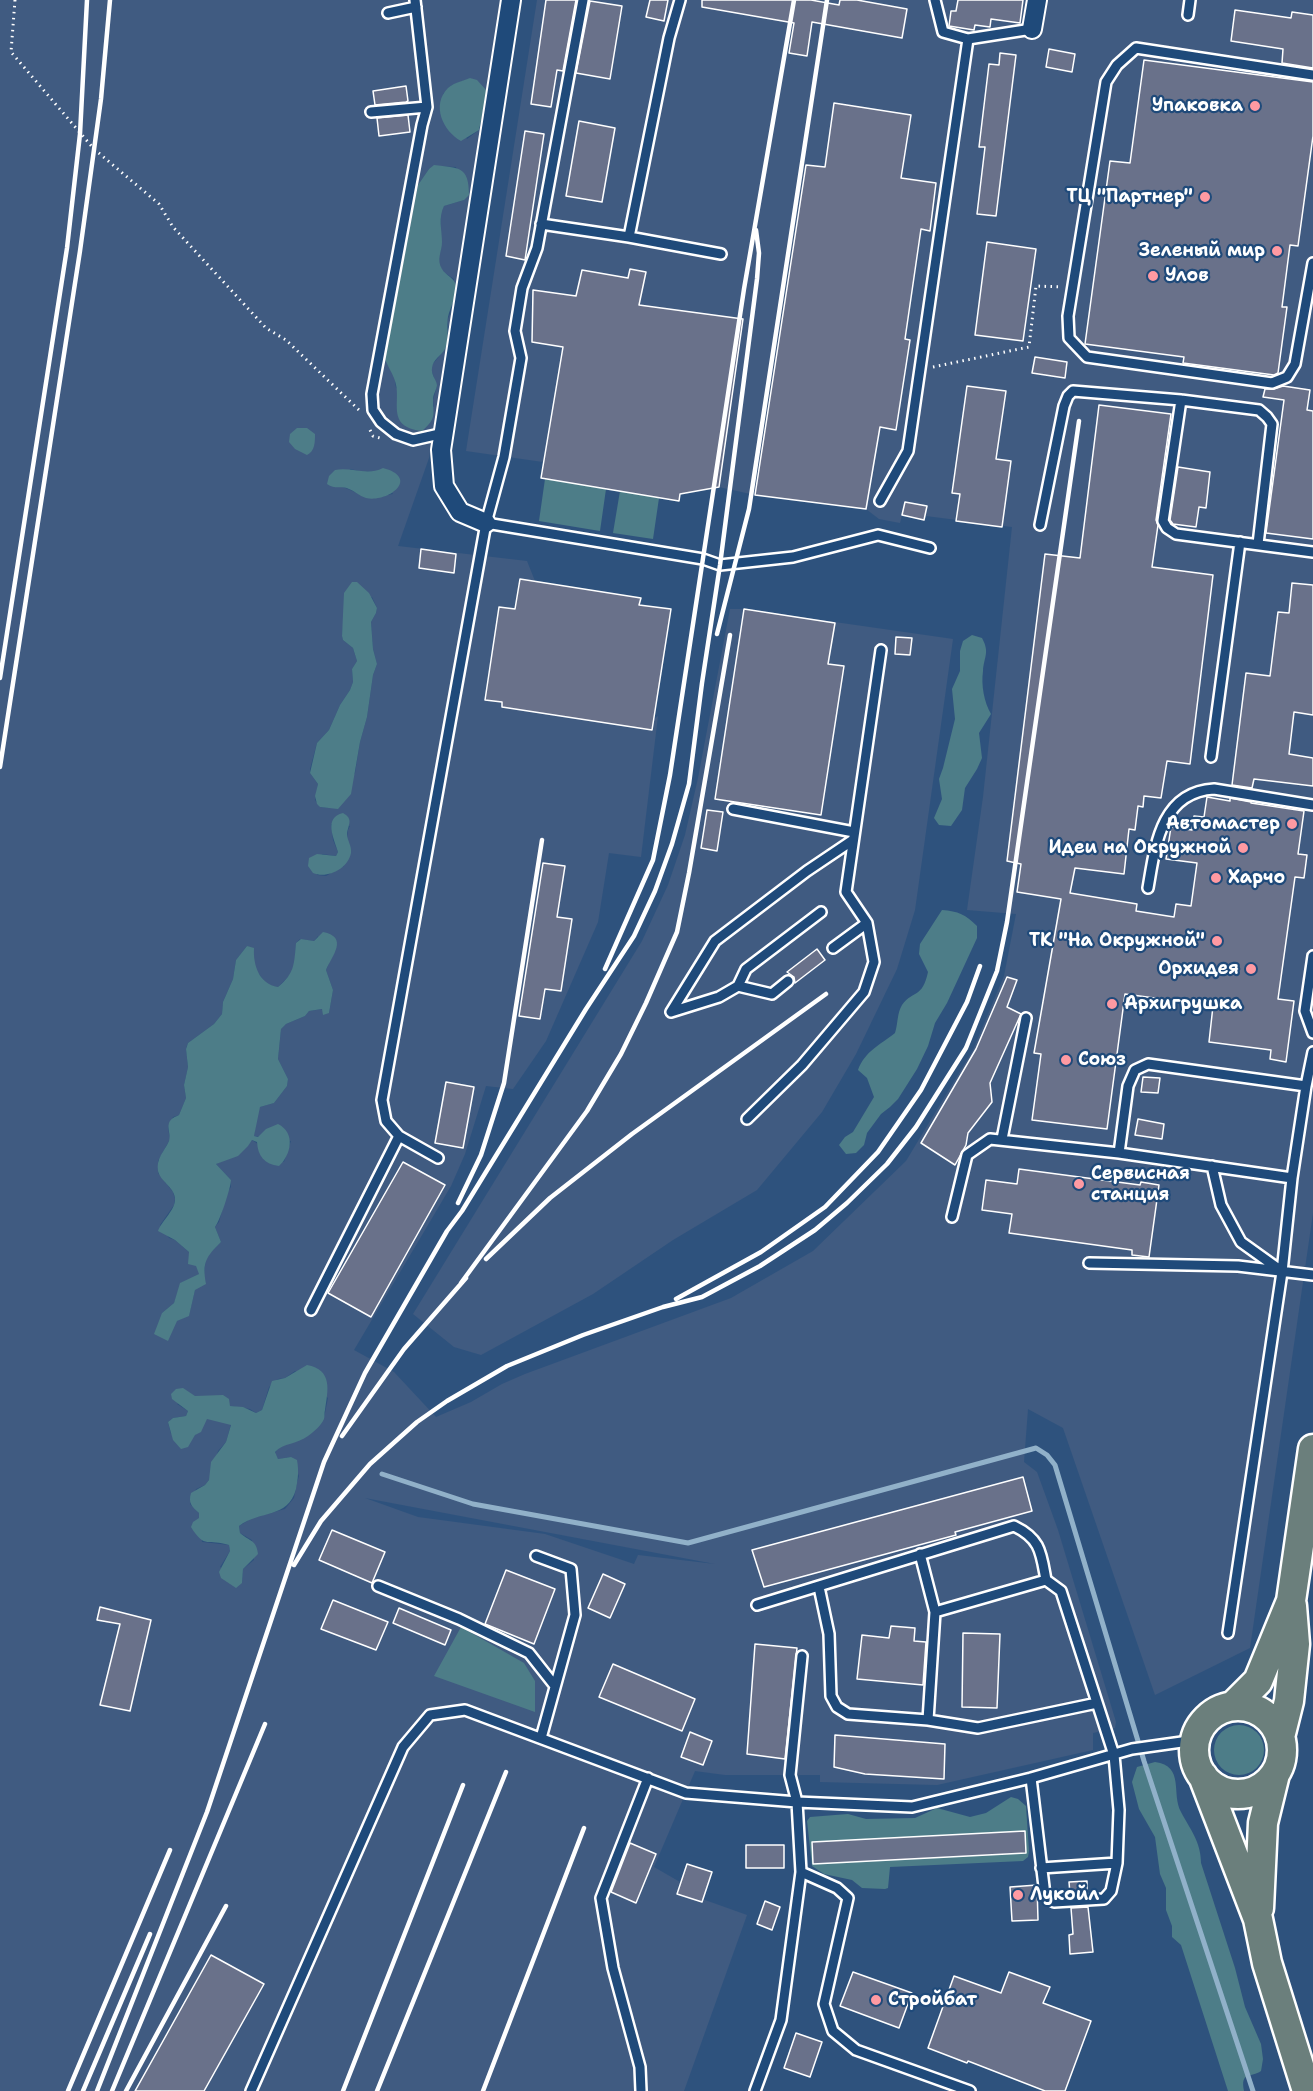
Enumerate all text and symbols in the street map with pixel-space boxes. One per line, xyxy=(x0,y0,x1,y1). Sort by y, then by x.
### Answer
place label: Упаковка xyxy=(1152,95,1243,117)
marker: Упаковка xyxy=(1248,99,1262,113)
place label: ТЦ "Партнер" xyxy=(1066,186,1193,208)
marker: ТЦ "Партнер" xyxy=(1198,190,1212,204)
place label: Зеленый мир xyxy=(1139,240,1265,262)
marker: Зеленый мир xyxy=(1270,244,1284,258)
place label: Улов xyxy=(1165,265,1209,287)
marker: Улов xyxy=(1146,269,1160,283)
place label: Автомастер xyxy=(1166,813,1280,835)
marker: Автомастер xyxy=(1285,817,1299,831)
place label: Идеи на Окружной xyxy=(1048,837,1231,859)
marker: Идеи на Окружной xyxy=(1236,841,1250,855)
place label: Харчо xyxy=(1228,867,1285,889)
marker: Харчо xyxy=(1209,871,1223,885)
place label: ТК "На Окружной" xyxy=(1029,930,1205,952)
marker: ТК "На Окружной" xyxy=(1210,934,1224,948)
place label: Орхидея xyxy=(1158,958,1239,980)
marker: Орхидея xyxy=(1244,962,1258,976)
place label: Архигрушка xyxy=(1124,993,1242,1015)
marker: Архигрушка xyxy=(1105,997,1119,1011)
place label: Союз xyxy=(1078,1049,1126,1071)
marker: Союз xyxy=(1059,1053,1073,1067)
place label: Сервисная станция xyxy=(1091,1163,1190,1206)
marker: Сервисная станция xyxy=(1072,1177,1086,1191)
place label: Лукойл xyxy=(1030,1884,1099,1906)
marker: Лукойл xyxy=(1011,1888,1025,1902)
place label: Стройбат xyxy=(888,1989,977,2011)
marker: Стройбат xyxy=(869,1993,883,2007)

